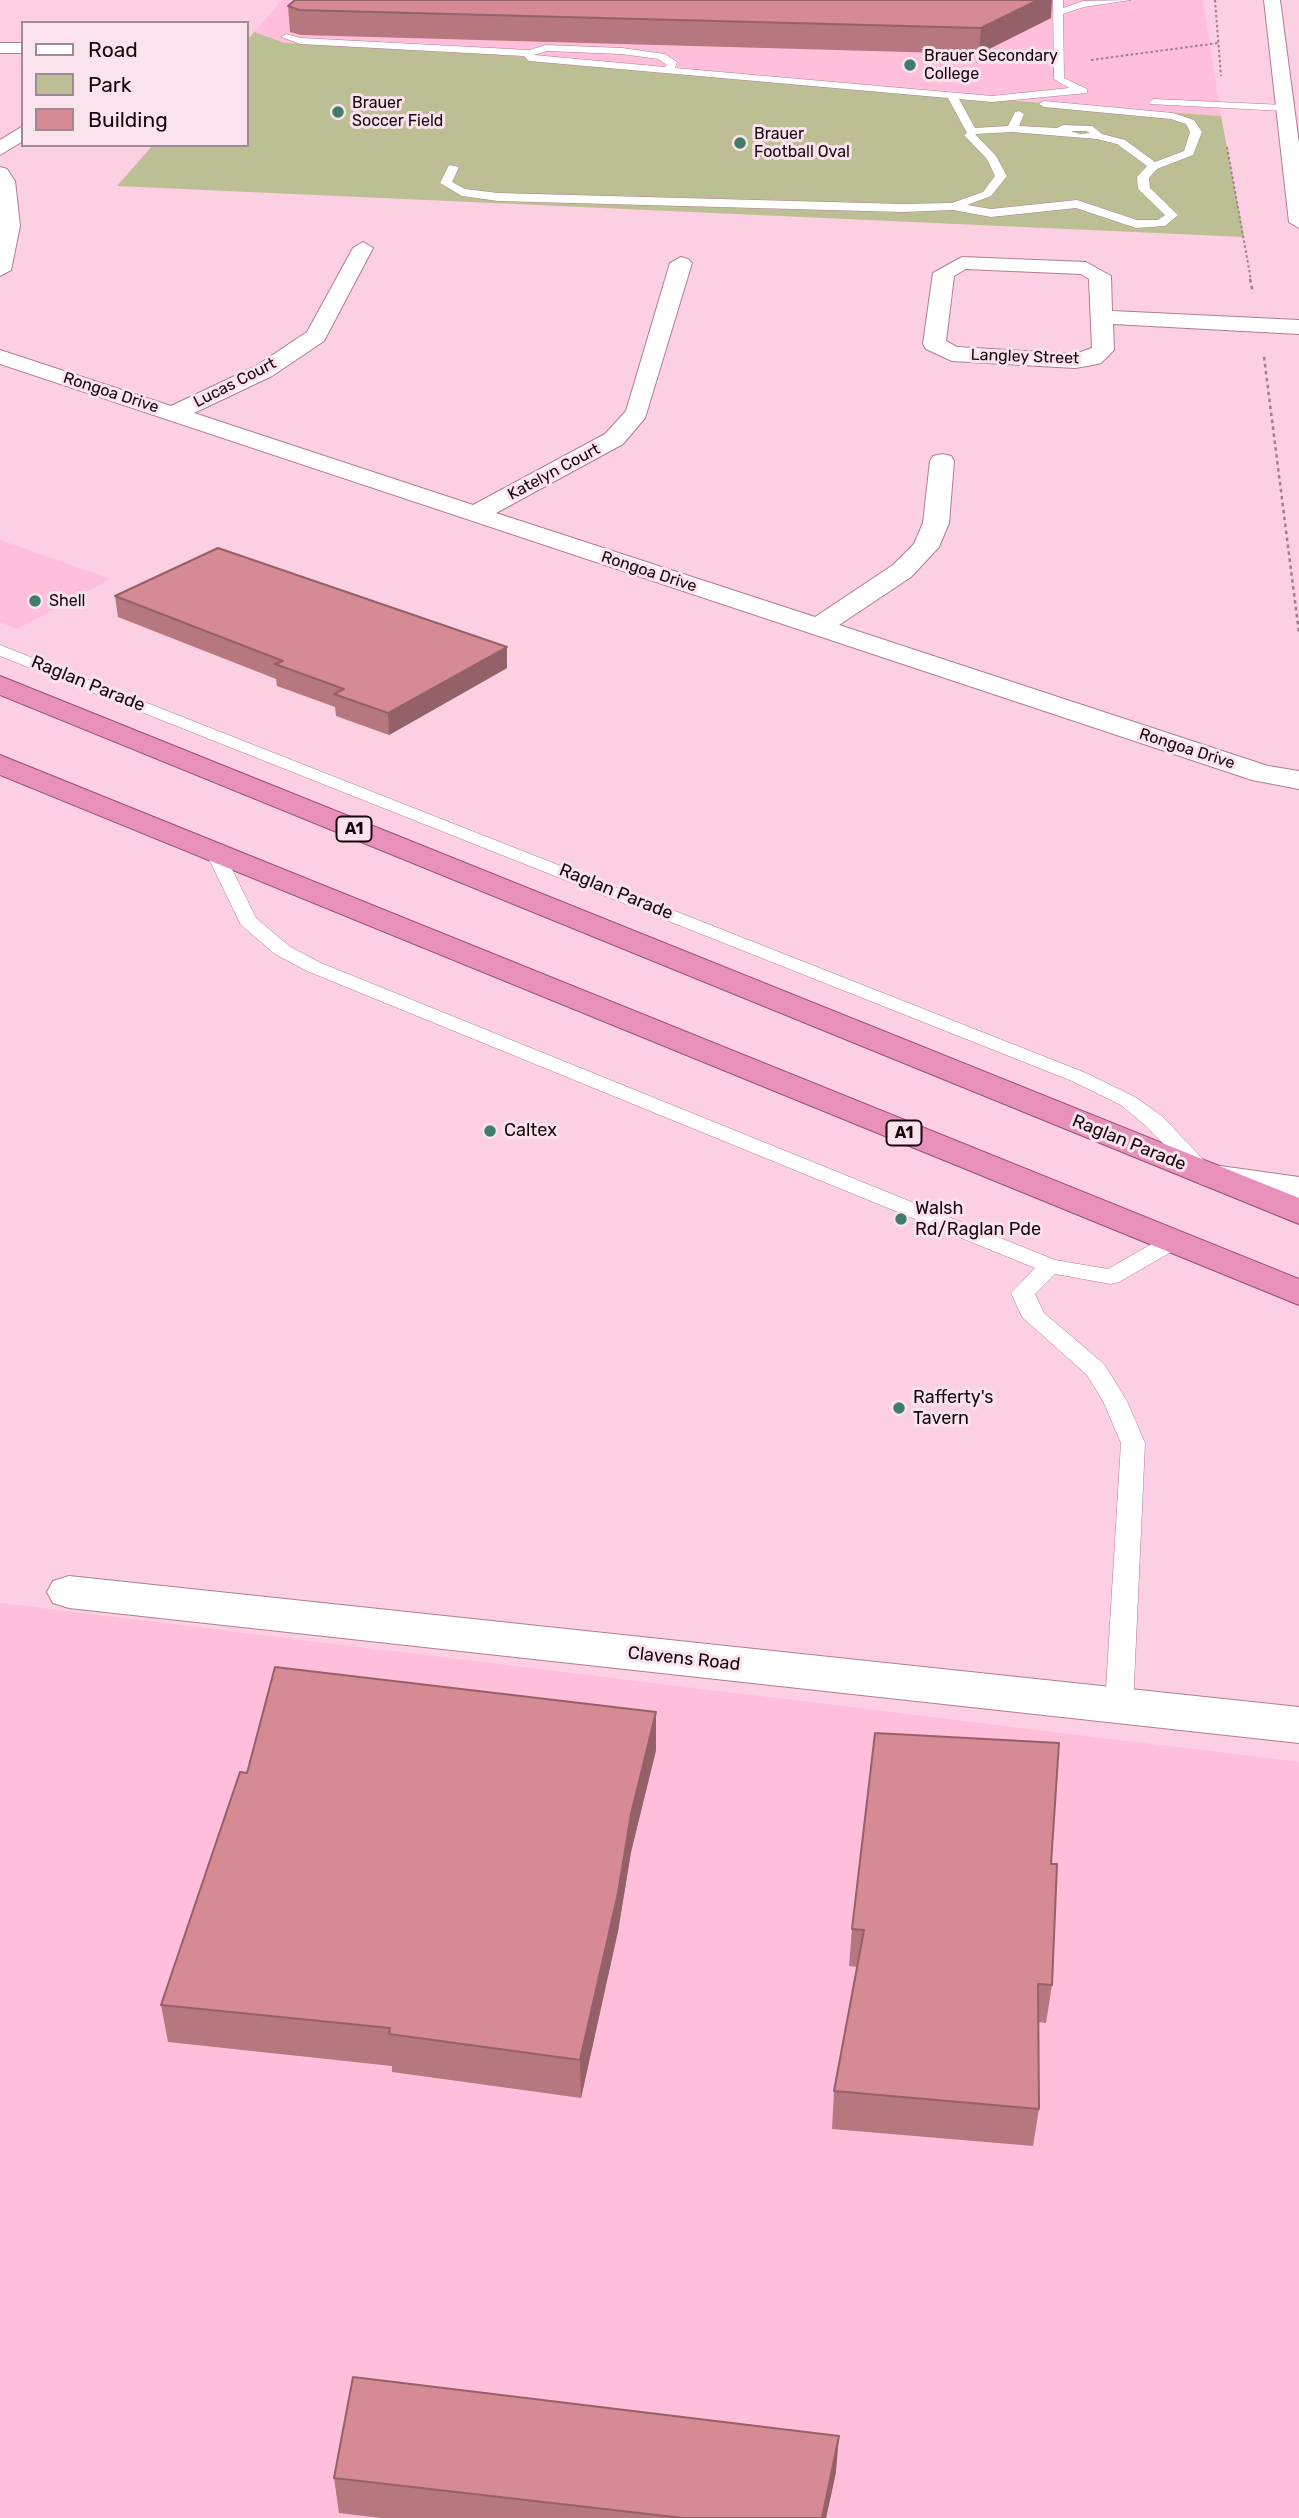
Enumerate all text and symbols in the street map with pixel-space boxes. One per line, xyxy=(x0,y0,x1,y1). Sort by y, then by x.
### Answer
legend xyxy=(21,21,248,147)
text: Road xyxy=(88,37,138,62)
place label: Brauer Secondary College xyxy=(924,46,1058,84)
marker: Brauer Secondary College xyxy=(902,57,918,73)
text: Park xyxy=(88,72,132,97)
place label: Brauer Soccer Field xyxy=(352,93,443,131)
marker: Brauer Soccer Field xyxy=(330,104,346,120)
text: Building xyxy=(88,107,168,132)
place label: Brauer Football Oval xyxy=(754,124,850,162)
marker: Brauer Football Oval xyxy=(732,135,748,151)
street label: Langley Street xyxy=(970,346,1080,368)
street label: Lucas Court xyxy=(191,354,279,412)
street label: Rongoa Drive xyxy=(61,369,161,417)
street label: Katelyn Court xyxy=(505,440,603,504)
street label: Rongoa Drive xyxy=(599,548,699,596)
place label: Shell xyxy=(49,591,85,611)
marker: Shell xyxy=(27,593,43,609)
street label: Raglan Parade xyxy=(28,651,148,717)
street label: Rongoa Drive xyxy=(1137,725,1237,773)
road number: A1 xyxy=(336,816,372,842)
street label: Raglan Parade xyxy=(556,859,676,925)
street label: Raglan Parade xyxy=(1069,1110,1189,1176)
place label: Caltex xyxy=(504,1120,557,1142)
road number: A1 xyxy=(886,1120,922,1146)
marker: Caltex xyxy=(482,1123,498,1139)
place label: Walsh Rd/Raglan Pde xyxy=(915,1198,1041,1240)
marker: Walsh Rd/Raglan Pde xyxy=(893,1211,909,1227)
place label: Rafferty's Tavern xyxy=(913,1387,994,1430)
marker: Rafferty's Tavern xyxy=(891,1400,907,1416)
street label: Clavens Road xyxy=(627,1642,741,1676)

